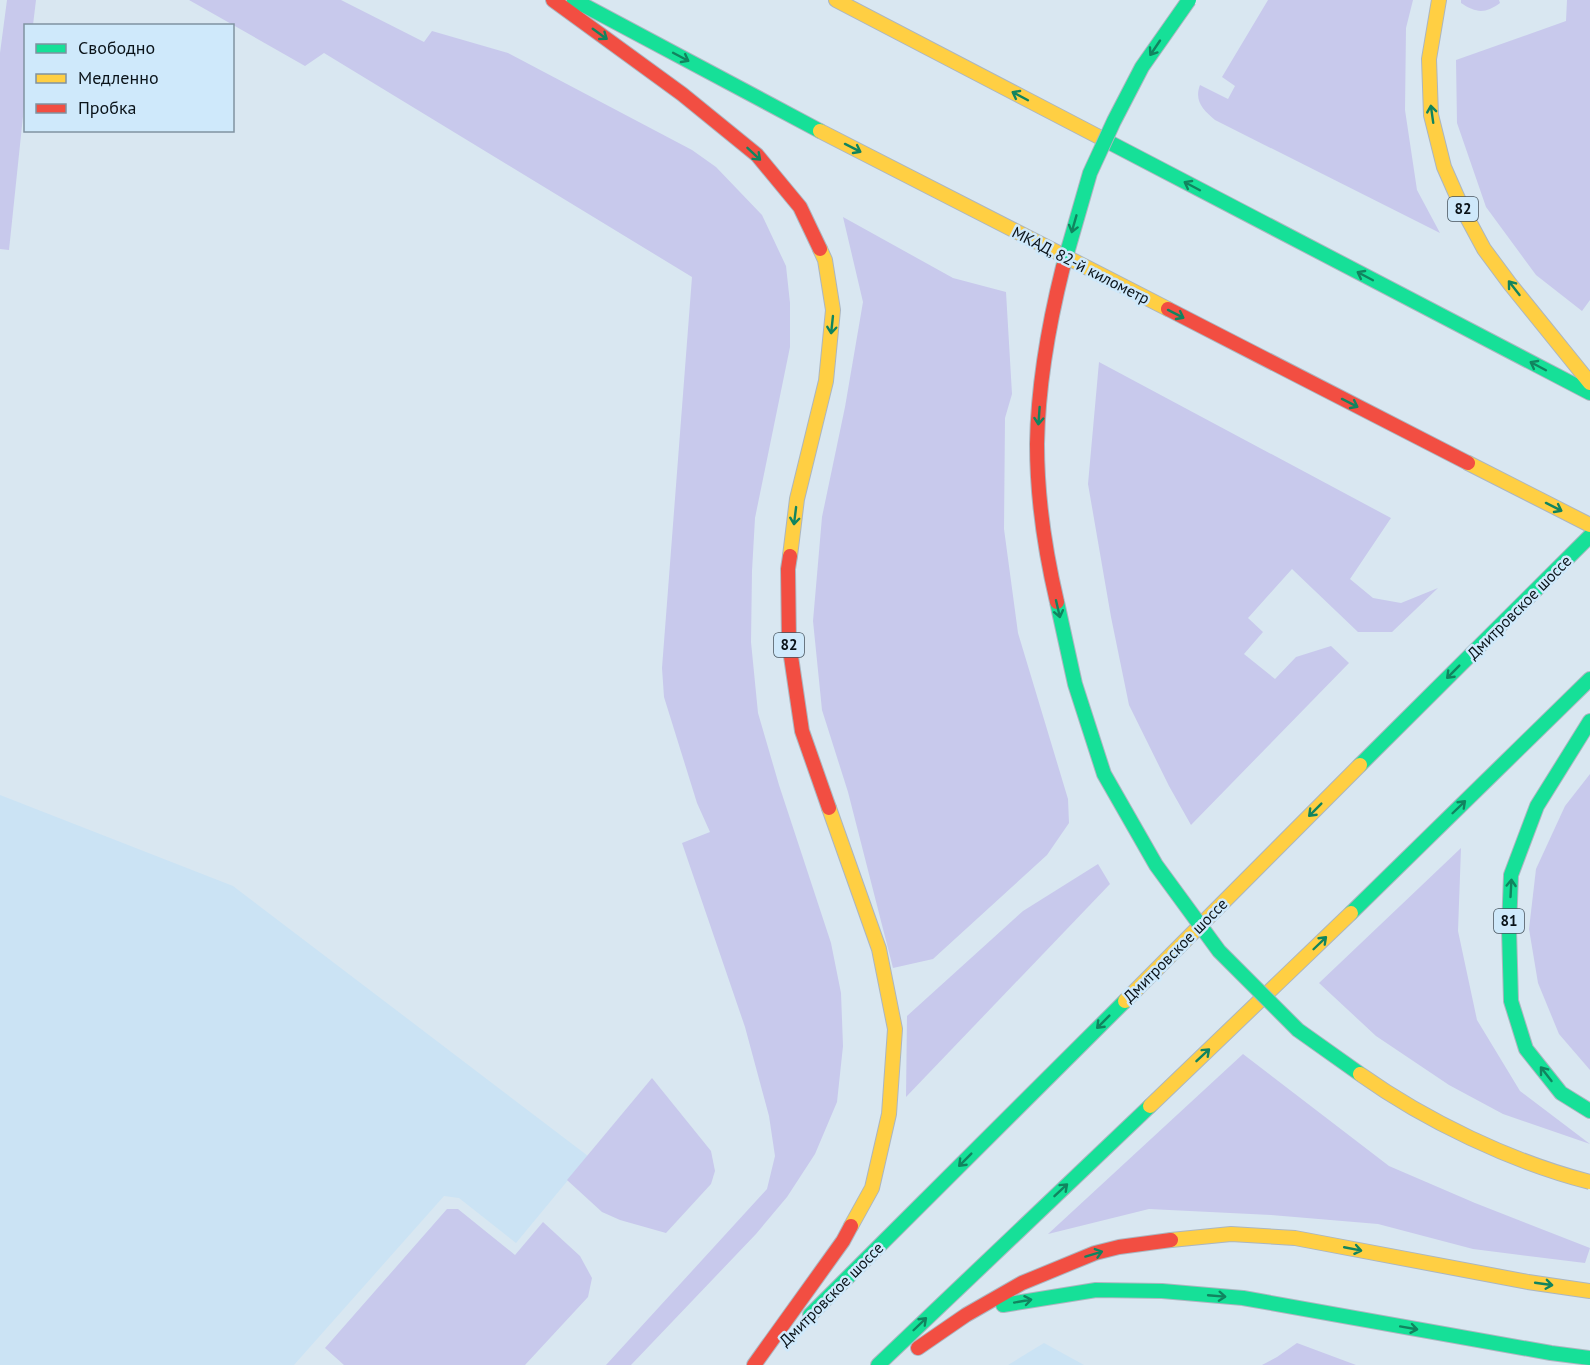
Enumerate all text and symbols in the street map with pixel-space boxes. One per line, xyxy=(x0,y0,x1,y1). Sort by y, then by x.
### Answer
legend xyxy=(24,24,234,132)
one-way arrow xyxy=(592,28,608,41)
text: Свободно xyxy=(78,36,155,59)
one-way arrow xyxy=(1149,39,1161,56)
one-way arrow xyxy=(672,51,689,63)
text: Медленно xyxy=(78,66,159,89)
one-way arrow xyxy=(1011,89,1029,101)
text: Пробка xyxy=(78,96,136,119)
one-way arrow xyxy=(1427,105,1438,124)
one-way arrow xyxy=(844,143,862,155)
one-way arrow xyxy=(746,147,761,161)
one-way arrow xyxy=(1184,180,1202,191)
road number: 82 xyxy=(1448,197,1478,221)
one-way arrow xyxy=(1068,214,1079,233)
street label: МКАД, 82-й километр xyxy=(1009,222,1153,308)
one-way arrow xyxy=(1357,270,1375,281)
one-way arrow xyxy=(1507,281,1520,297)
one-way arrow xyxy=(1167,309,1185,320)
one-way arrow xyxy=(826,315,837,334)
one-way arrow xyxy=(1530,360,1547,372)
one-way arrow xyxy=(1341,397,1359,409)
one-way arrow xyxy=(1034,405,1045,425)
one-way arrow xyxy=(1544,501,1562,513)
one-way arrow xyxy=(789,506,800,525)
street label: Дмитровское шоссе xyxy=(1463,551,1575,663)
one-way arrow xyxy=(1053,599,1065,618)
road number: 82 xyxy=(774,633,804,657)
one-way arrow xyxy=(1446,665,1461,679)
one-way arrow xyxy=(1452,799,1467,814)
one-way arrow xyxy=(1308,802,1323,817)
one-way arrow xyxy=(1505,878,1516,898)
street label: Дмитровское шоссе xyxy=(1119,894,1231,1006)
road number: 81 xyxy=(1494,909,1524,933)
one-way arrow xyxy=(1312,936,1327,950)
one-way arrow xyxy=(1096,1015,1111,1029)
one-way arrow xyxy=(1195,1048,1210,1063)
one-way arrow xyxy=(1539,1066,1552,1082)
one-way arrow xyxy=(958,1152,973,1167)
one-way arrow xyxy=(1054,1182,1069,1197)
street label: Дмитровское шоссе xyxy=(775,1238,887,1350)
one-way arrow xyxy=(1342,1244,1362,1255)
one-way arrow xyxy=(1085,1247,1104,1258)
one-way arrow xyxy=(1534,1279,1554,1290)
one-way arrow xyxy=(1207,1291,1227,1302)
one-way arrow xyxy=(1013,1295,1033,1306)
one-way arrow xyxy=(913,1317,928,1332)
one-way arrow xyxy=(1399,1323,1419,1334)

